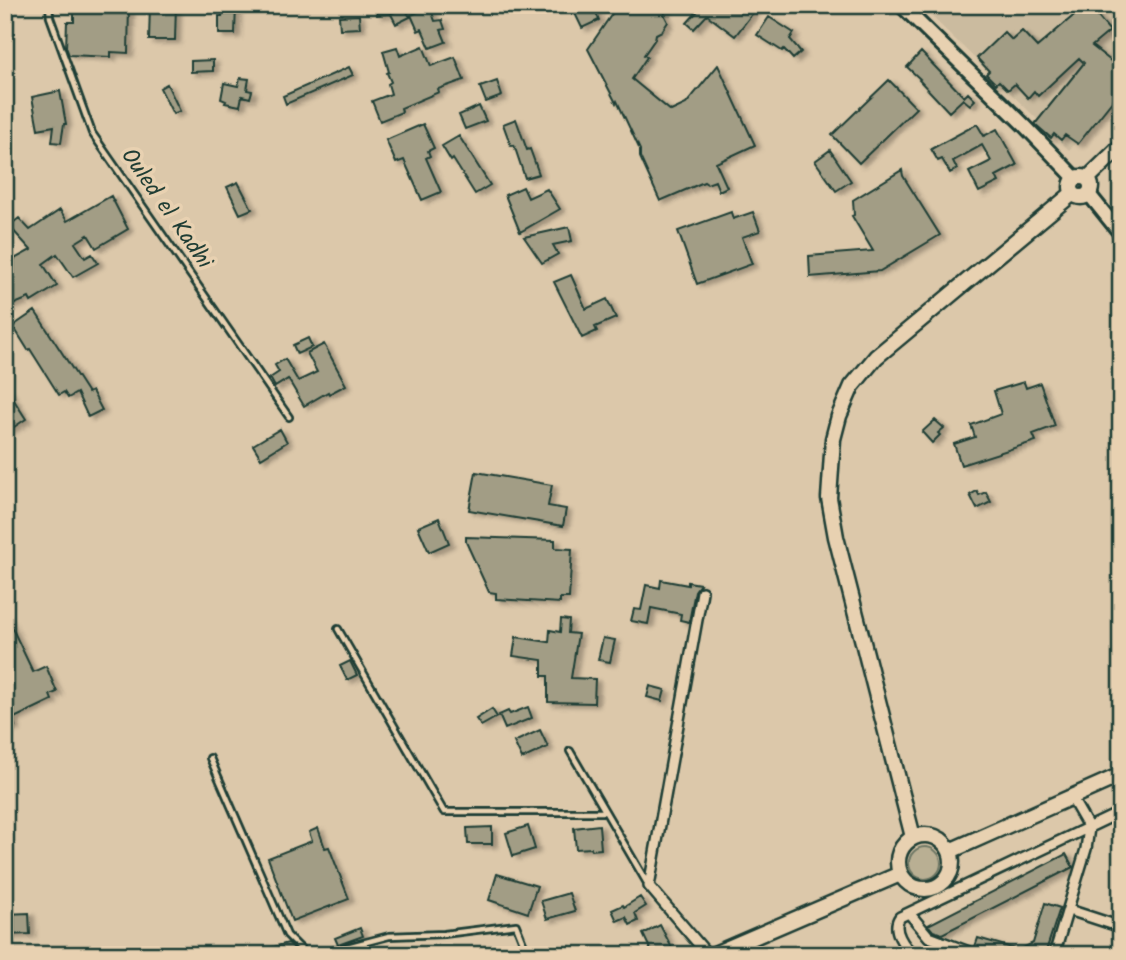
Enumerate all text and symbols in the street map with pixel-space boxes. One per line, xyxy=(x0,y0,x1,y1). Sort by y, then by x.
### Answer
street label: Ouled el Kadhi xyxy=(111,141,222,278)

